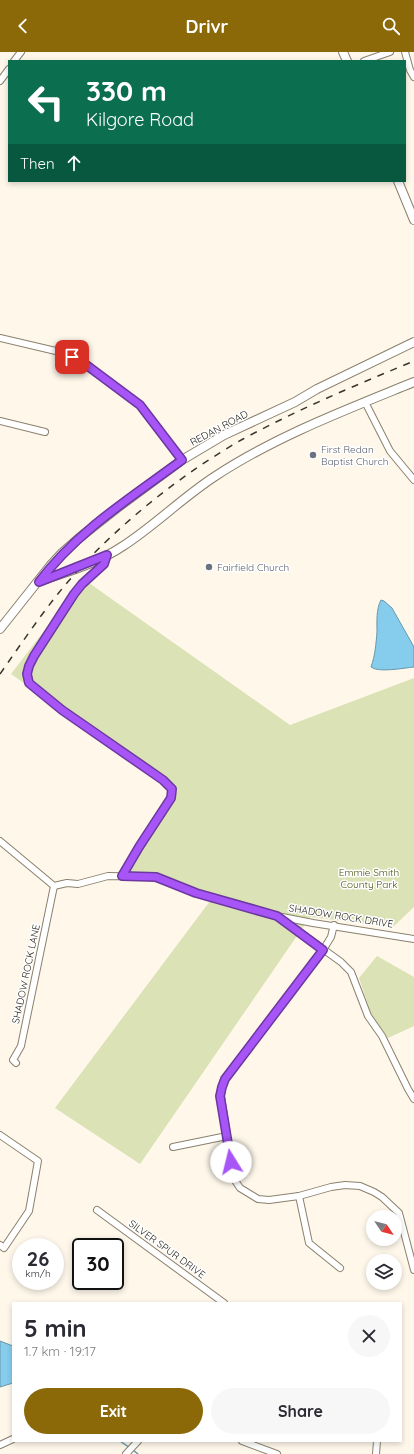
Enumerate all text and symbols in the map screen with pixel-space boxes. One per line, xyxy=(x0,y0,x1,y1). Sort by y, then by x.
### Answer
icon: back xyxy=(12,15,34,37)
text: Drivr xyxy=(186,15,228,38)
icon: search xyxy=(380,15,402,37)
text: 330 m xyxy=(86,73,167,108)
icon: left xyxy=(20,76,72,128)
text: Kilgore Road xyxy=(86,108,194,131)
icon: ahead xyxy=(63,152,85,174)
text: Then xyxy=(20,154,55,173)
pin xyxy=(55,340,89,374)
icon: arrive xyxy=(61,346,83,368)
street label: REDAN ROAD xyxy=(188,407,250,449)
place label: First Redan Baptist Church xyxy=(321,443,388,468)
marker: First Redan Baptist Church xyxy=(308,450,318,460)
place label: Fairfield Church xyxy=(217,561,289,574)
marker: Fairfield Church xyxy=(204,562,214,572)
park label: Emmie Smith County Park xyxy=(339,866,399,891)
street label: SHADOW ROCK DRIVE xyxy=(288,901,394,931)
street label: SHADOW ROCK LANE xyxy=(9,923,43,1025)
position arrow xyxy=(210,1141,252,1183)
north arrow xyxy=(366,1210,402,1246)
map controls xyxy=(366,1210,402,1290)
street label: SILVER SPUR DRIVE xyxy=(126,1217,208,1281)
speed limit sign: 30 xyxy=(72,1238,124,1290)
text: 26 xyxy=(27,1246,49,1271)
button: layers xyxy=(366,1254,402,1290)
text: km/h xyxy=(25,1267,51,1280)
text: 5 min xyxy=(24,1313,87,1343)
button: close xyxy=(348,1315,390,1357)
text: 1.7 km · 19:17 xyxy=(24,1343,96,1359)
button: Exit xyxy=(24,1388,203,1434)
button: Share xyxy=(211,1388,390,1434)

